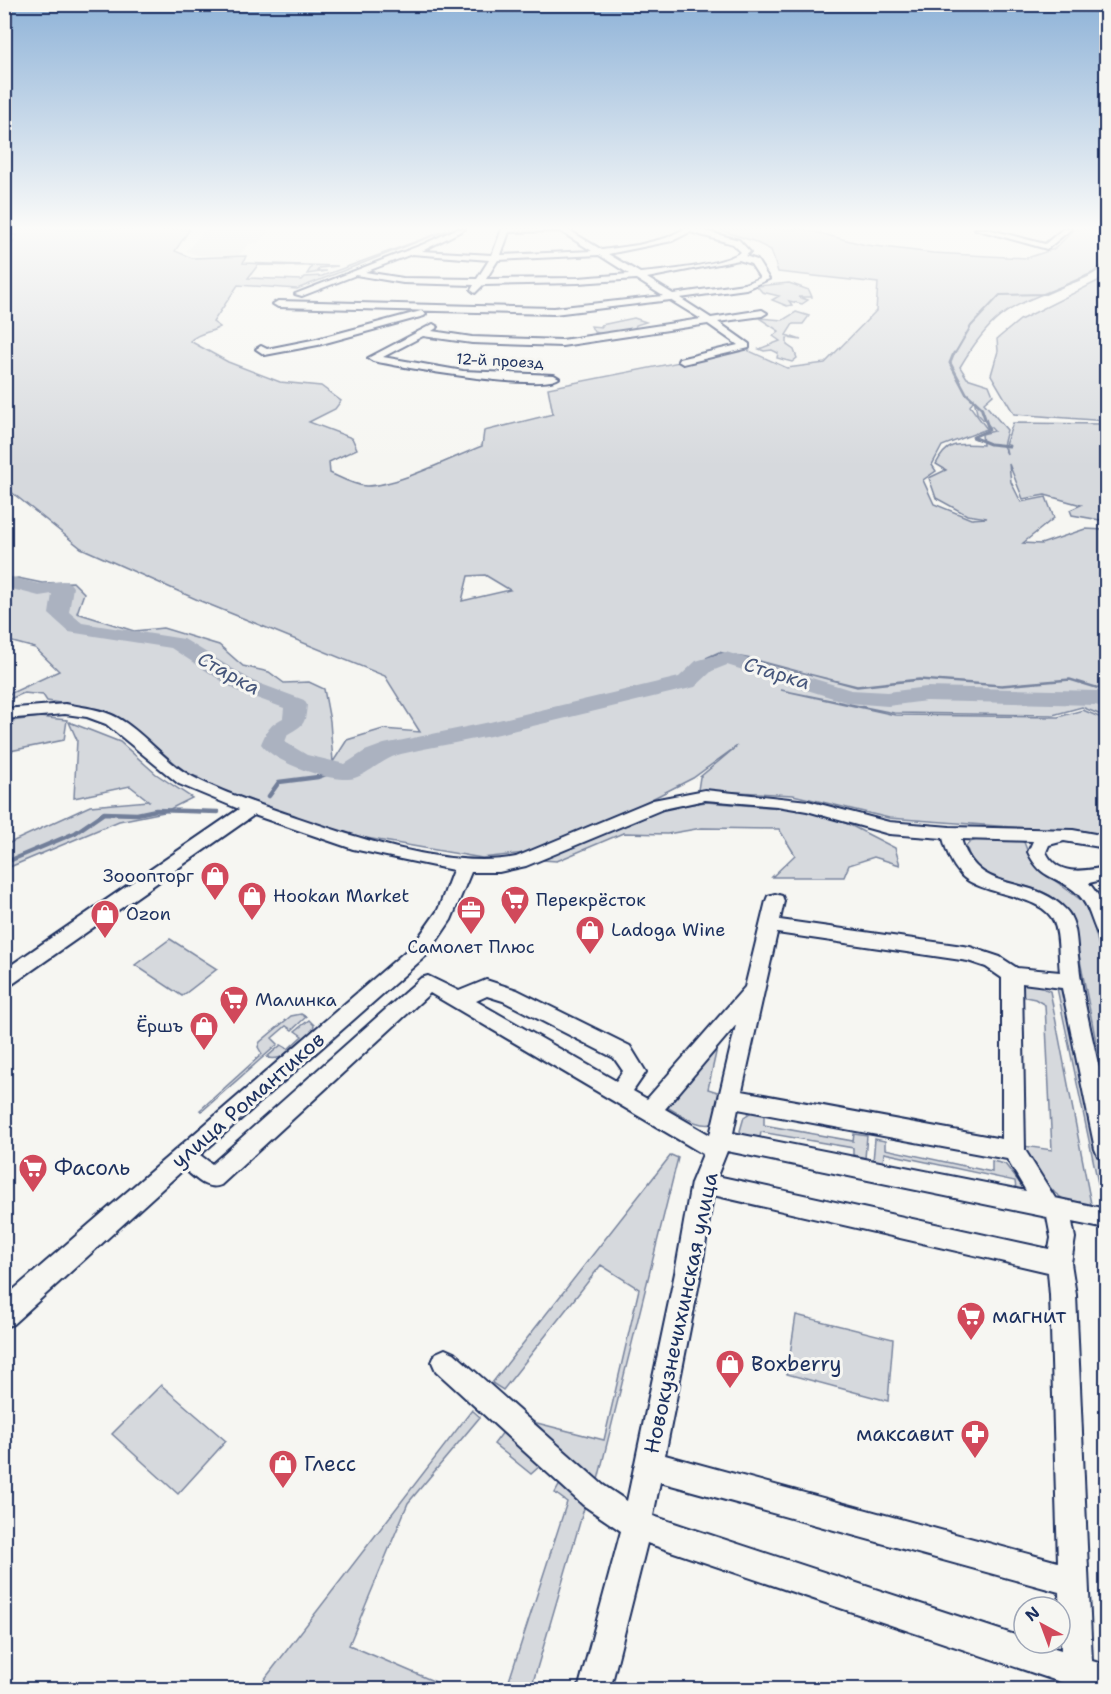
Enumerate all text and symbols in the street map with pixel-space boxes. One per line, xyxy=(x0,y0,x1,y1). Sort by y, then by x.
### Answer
street label: 12-й проезд xyxy=(456,349,545,373)
water label: Старка xyxy=(193,645,265,701)
water label: Старка xyxy=(741,651,813,695)
shop icon: Зооопторг xyxy=(199,860,231,902)
place label: Зооопторг xyxy=(103,864,194,888)
shop icon: Hookan Market xyxy=(236,880,268,922)
place label: Hookan Market xyxy=(273,884,410,908)
supermarket icon: Перекрёсток xyxy=(499,884,531,926)
place label: Перекрёсток xyxy=(536,888,646,912)
office icon: Самолет Плюс xyxy=(455,894,487,936)
shop icon: Ozon xyxy=(89,898,121,940)
place label: Ozon xyxy=(126,902,171,926)
shop icon: Ladoga Wine xyxy=(574,914,606,956)
place label: Ladoga Wine xyxy=(611,918,725,942)
place label: Самолет Плюс xyxy=(407,935,535,959)
supermarket icon: Малинка xyxy=(218,984,250,1026)
place label: Малинка xyxy=(255,988,337,1012)
shop icon: Ёршъ xyxy=(188,1010,220,1052)
place label: Ёршъ xyxy=(136,1014,183,1038)
street label: улица Романтиков xyxy=(165,1026,331,1174)
supermarket icon: Фасоль xyxy=(17,1152,49,1194)
place label: Фасоль xyxy=(54,1154,130,1182)
street label: Новокузнечихинская улица xyxy=(637,1170,725,1456)
supermarket icon: магнит xyxy=(955,1300,987,1342)
place label: магнит xyxy=(992,1302,1067,1330)
shop icon: Boxberry xyxy=(714,1348,746,1390)
place label: Boxberry xyxy=(751,1350,842,1378)
pharmacy icon: максавит xyxy=(959,1418,991,1460)
place label: максавит xyxy=(856,1420,954,1448)
shop icon: Глесс xyxy=(267,1448,299,1490)
place label: Глесс xyxy=(304,1450,356,1478)
north arrow xyxy=(1012,1595,1072,1655)
text: N xyxy=(1021,1602,1044,1626)

